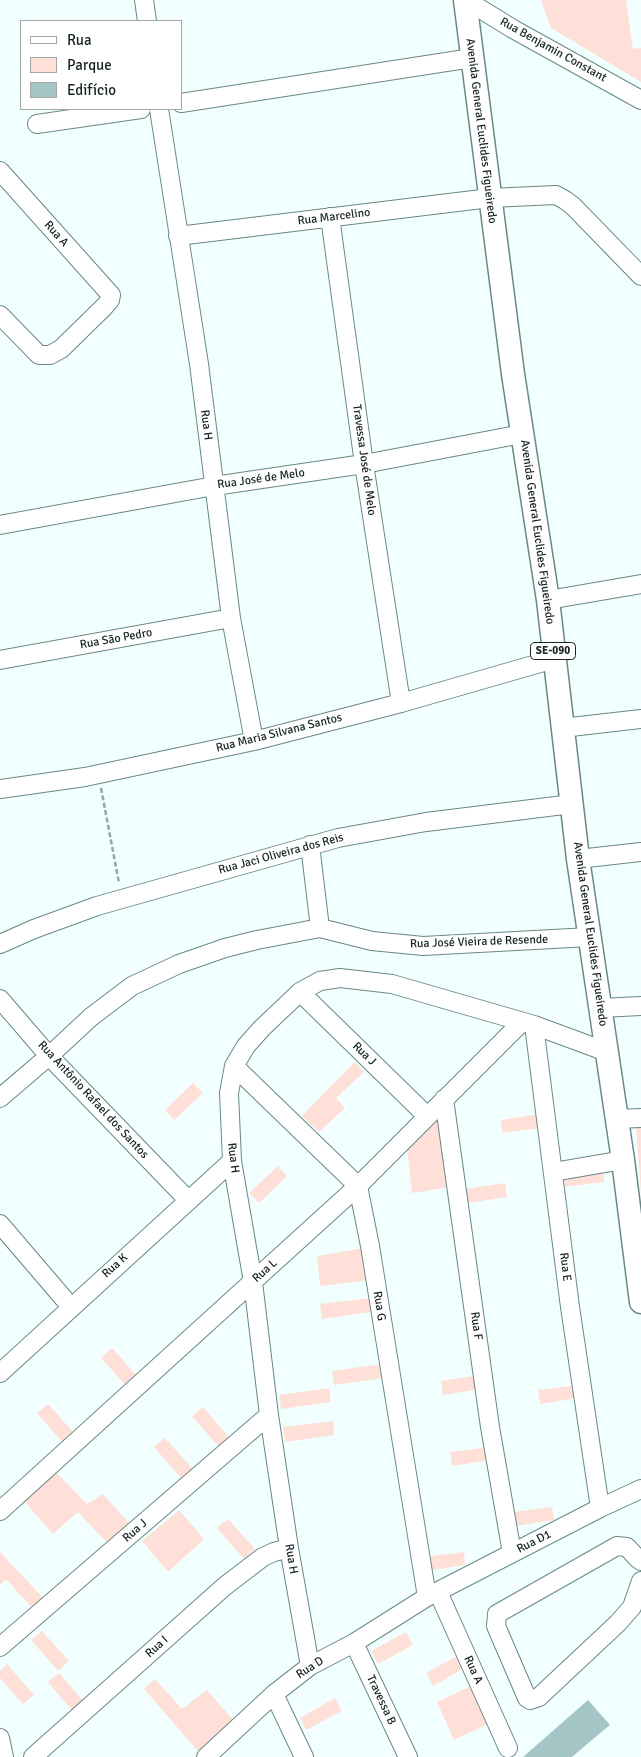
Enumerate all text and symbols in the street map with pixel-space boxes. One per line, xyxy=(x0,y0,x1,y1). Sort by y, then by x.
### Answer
street label: Rua Benjamin Constant xyxy=(497,15,609,85)
legend xyxy=(20,20,182,110)
text: Rua xyxy=(67,31,92,49)
street label: Avenida General Euclides Figueiredo xyxy=(462,38,500,224)
text: Parque xyxy=(67,56,112,74)
text: Edifício xyxy=(67,81,116,99)
street label: Rua Marcelino xyxy=(297,205,371,229)
street label: Rua A xyxy=(41,218,71,250)
street label: Travessa José de Melo xyxy=(349,404,379,516)
street label: Rua H xyxy=(197,409,215,441)
street label: Avenida General Euclides Figueiredo xyxy=(517,439,557,625)
street label: Rua José de Melo xyxy=(216,466,306,492)
street label: Rua São Pedro xyxy=(79,626,153,652)
road number: SE-090 xyxy=(530,642,576,659)
street label: Rua Maria Silvana Santos xyxy=(214,710,344,756)
street label: Rua Jaci Oliveira dos Reis xyxy=(217,830,345,878)
street label: Avenida General Euclides Figueiredo xyxy=(570,841,610,1027)
street label: Rua José Vieira de Resende xyxy=(410,932,548,952)
street label: Rua Antônio Rafael dos Santos xyxy=(35,1038,151,1162)
street label: Rua J xyxy=(349,1039,379,1069)
street label: Rua H xyxy=(224,1142,242,1174)
street label: Rua K xyxy=(99,1251,131,1281)
street label: Rua E xyxy=(556,1252,574,1282)
street label: Rua L xyxy=(250,1256,280,1286)
street label: Rua G xyxy=(370,1290,388,1322)
street label: Rua F xyxy=(467,1311,485,1341)
street label: Rua J xyxy=(120,1517,150,1545)
street label: Rua D1 xyxy=(514,1527,554,1557)
street label: Rua H xyxy=(281,1543,301,1575)
street label: Rua I xyxy=(143,1633,171,1661)
street label: Rua D xyxy=(293,1654,327,1682)
street label: Rua A xyxy=(460,1654,486,1686)
street label: Travessa B xyxy=(363,1673,399,1727)

